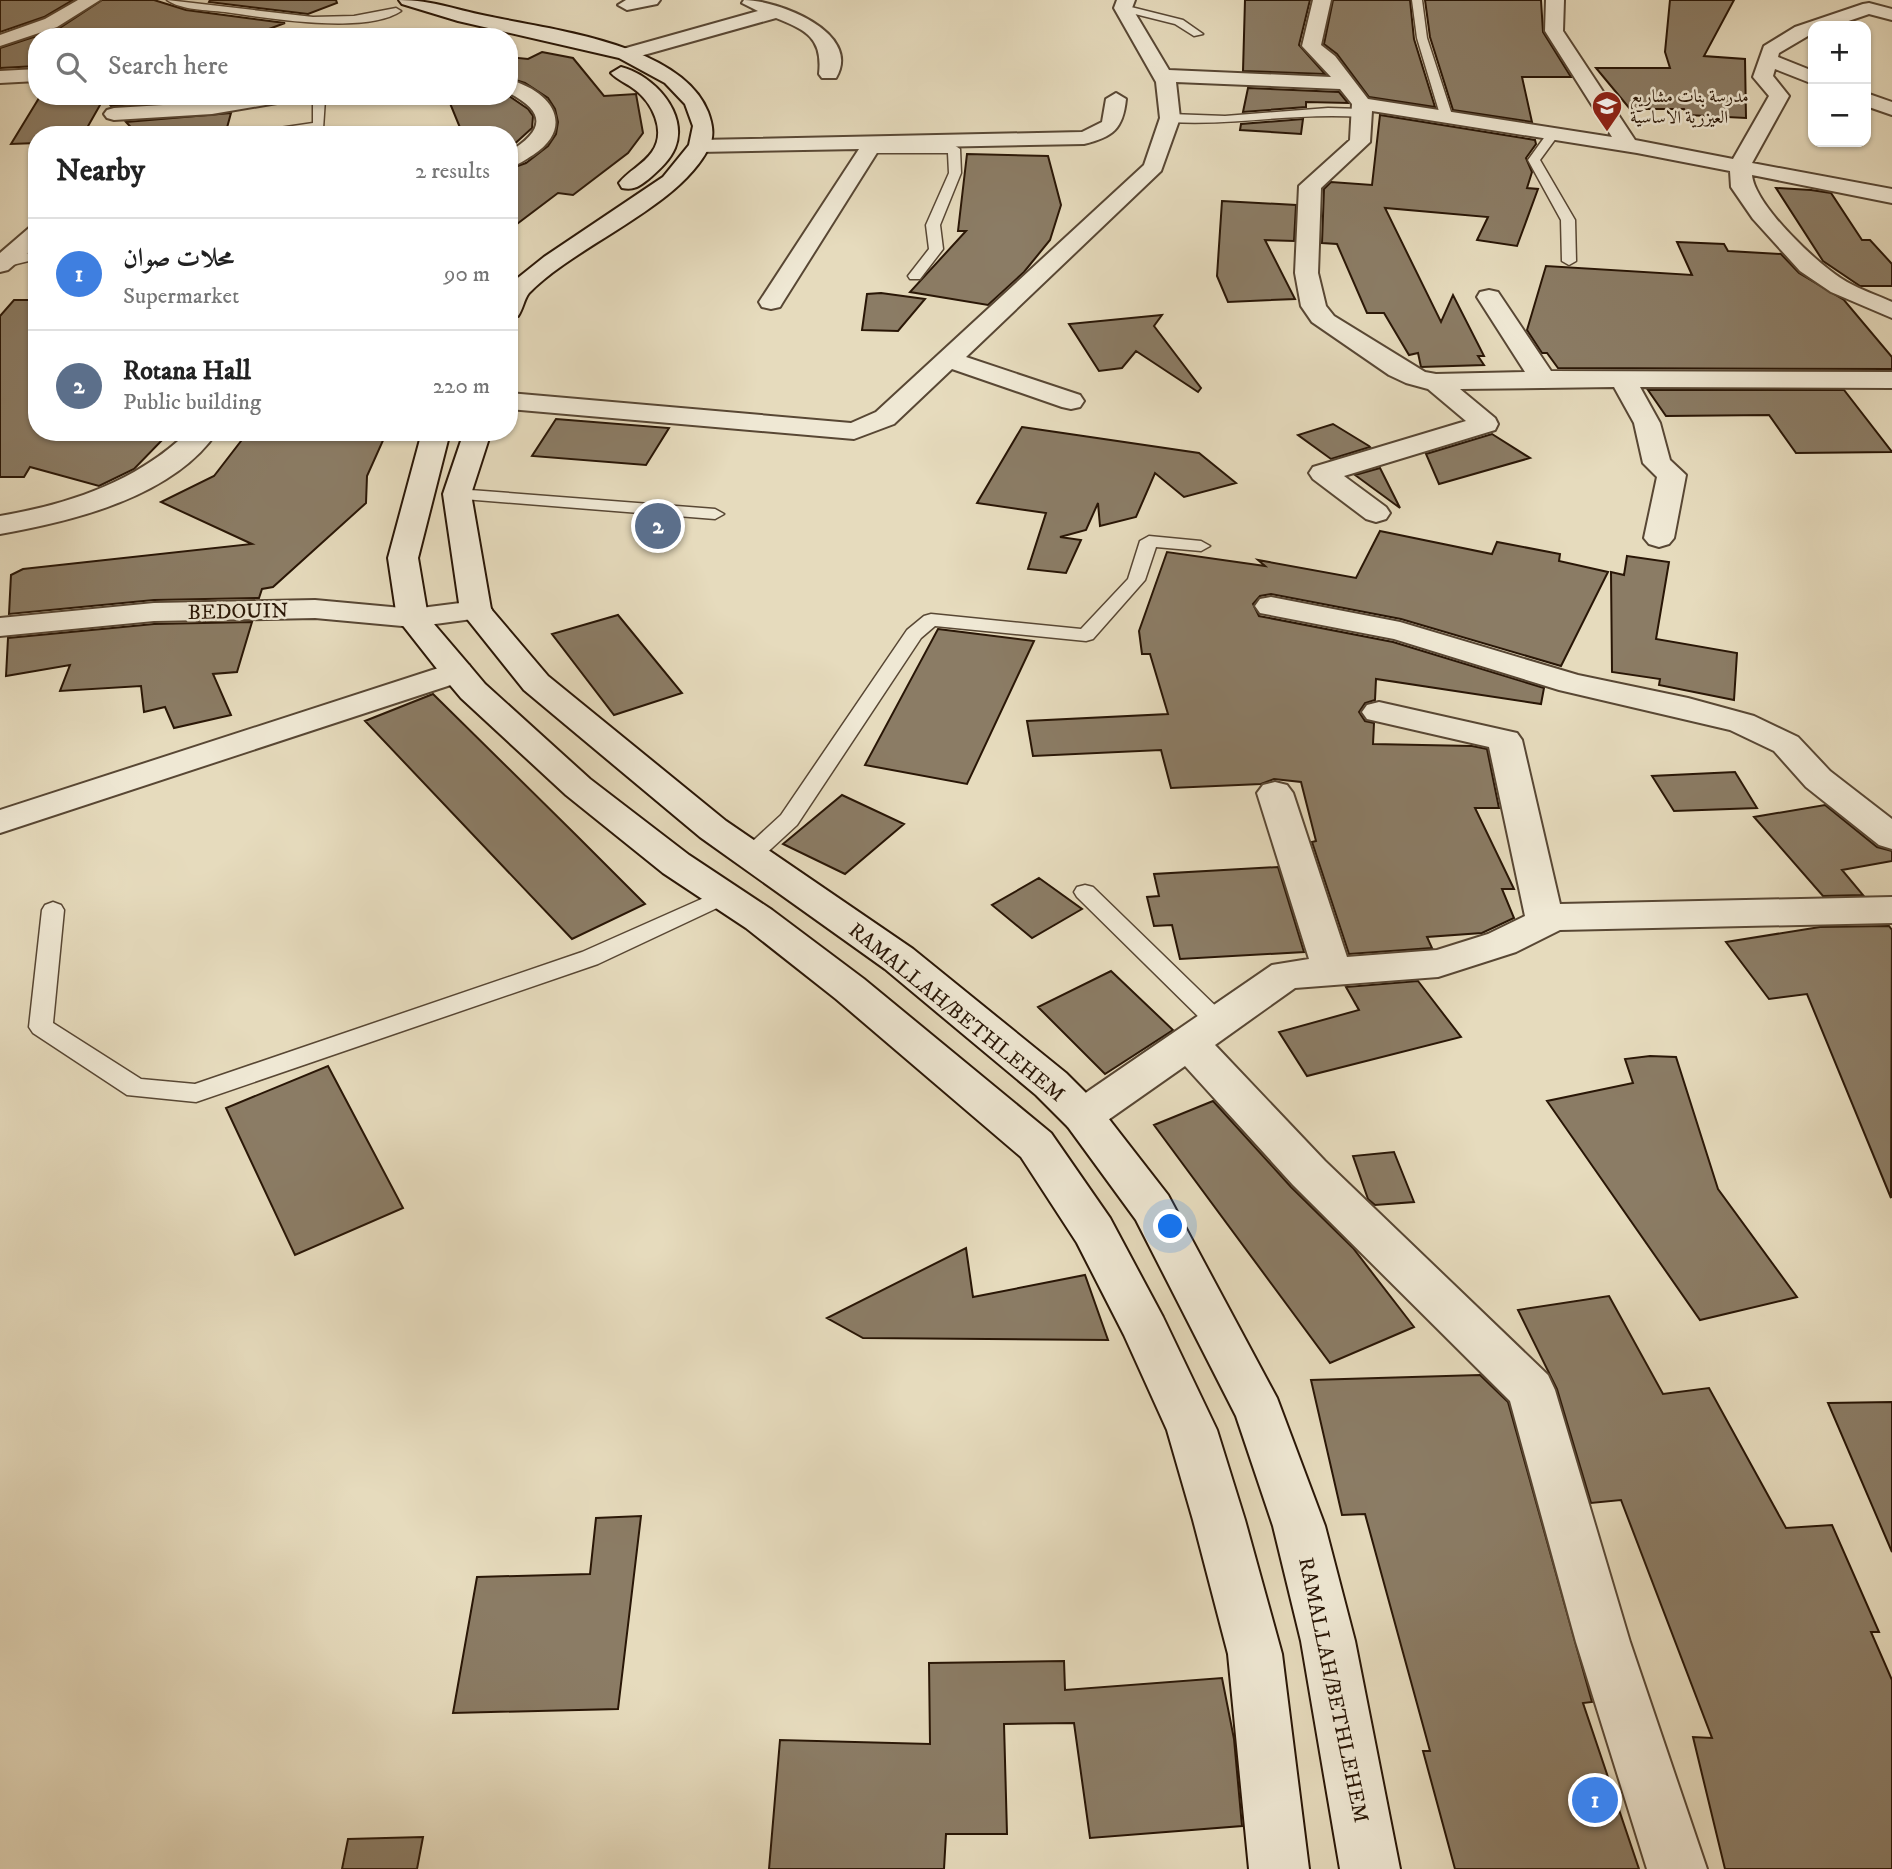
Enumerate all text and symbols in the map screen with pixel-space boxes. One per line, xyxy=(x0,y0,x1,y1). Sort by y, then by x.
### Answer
map controls xyxy=(1808,21,1871,147)
button: + xyxy=(1808,21,1871,84)
search box xyxy=(28,28,518,105)
icon: search xyxy=(52,48,90,86)
text: Search here xyxy=(108,50,228,83)
button: − xyxy=(1808,84,1871,147)
place label: مدرسة بنات مشاريع العيزرية الاساسية xyxy=(1630,86,1749,129)
school or university icon: مدرسة بنات مشاريع العيزرية الاساسية xyxy=(1590,89,1624,133)
text: Nearby xyxy=(56,153,145,190)
text: 2 results xyxy=(415,157,490,186)
text: محلات صوان xyxy=(123,242,234,275)
text: 1 xyxy=(75,260,83,289)
text: 90 m xyxy=(444,260,490,289)
text: Supermarket xyxy=(123,282,239,311)
text: Rotana Hall xyxy=(123,355,251,388)
text: 2 xyxy=(73,372,85,401)
text: 220 m xyxy=(433,372,490,401)
text: Public building xyxy=(123,388,261,417)
pin: 2 xyxy=(635,500,681,552)
street label: BEDOUIN xyxy=(187,598,289,626)
street label: RAMALLAH/BETHLEHEM xyxy=(843,918,1070,1108)
your location xyxy=(1153,1209,1187,1243)
street label: RAMALLAH/BETHLEHEM xyxy=(1292,1555,1374,1825)
pin: 1 xyxy=(1572,1774,1618,1826)

